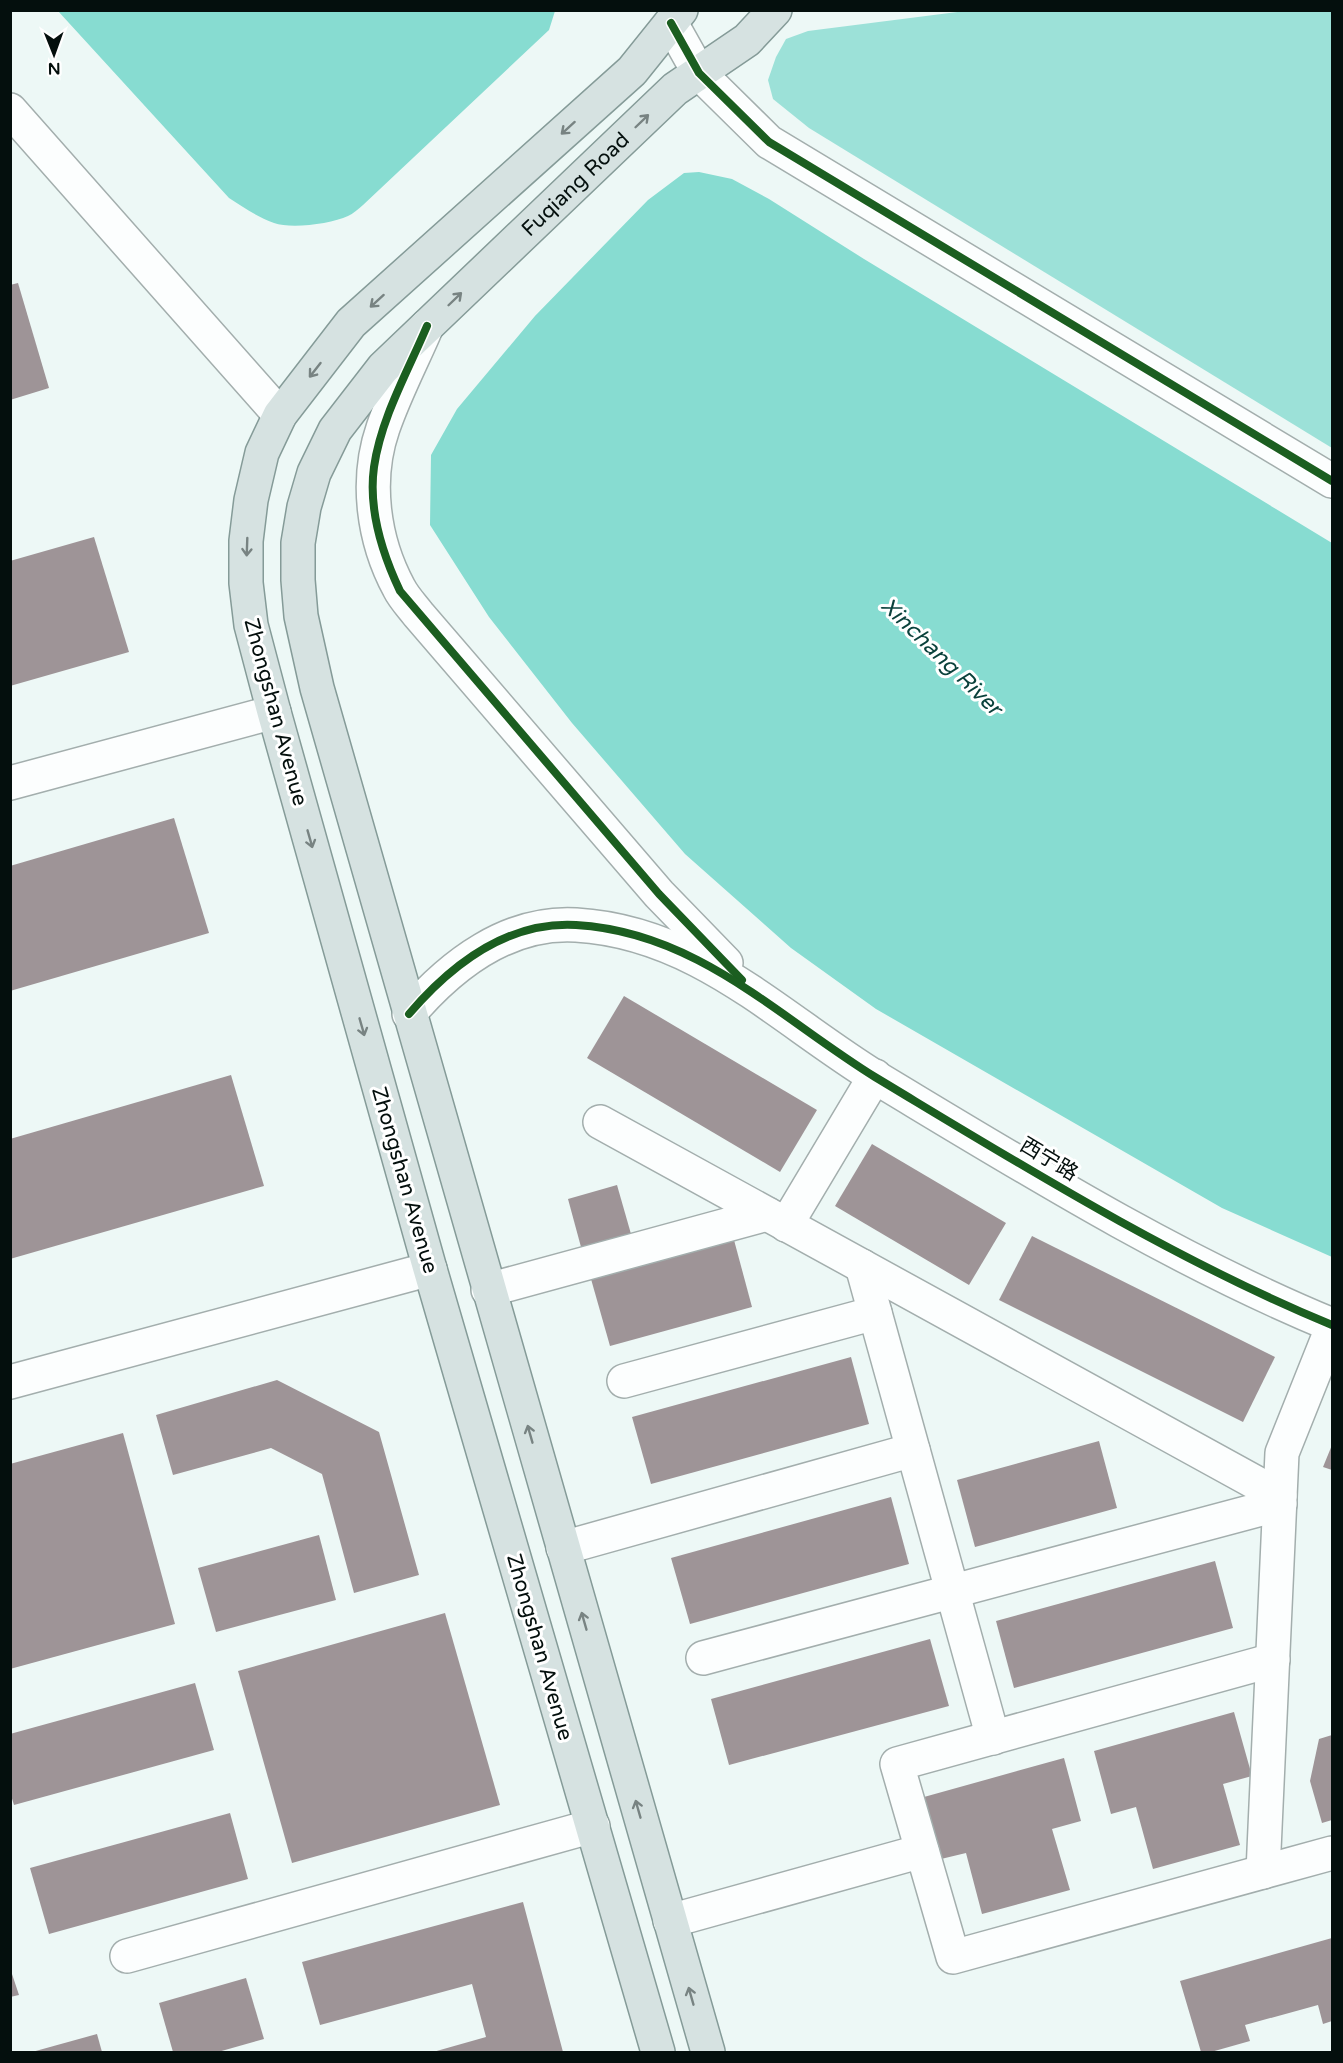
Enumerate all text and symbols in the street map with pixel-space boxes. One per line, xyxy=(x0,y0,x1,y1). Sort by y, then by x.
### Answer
north arrow xyxy=(24,24,84,84)
text: N xyxy=(48,58,61,78)
one-way arrow xyxy=(634,113,649,128)
one-way arrow xyxy=(561,121,576,135)
street label: Fuqiang Road xyxy=(517,127,635,242)
one-way arrow xyxy=(448,292,463,306)
one-way arrow xyxy=(369,294,384,308)
one-way arrow xyxy=(309,361,322,377)
one-way arrow xyxy=(241,536,252,556)
water label: Xinchang River xyxy=(876,593,1009,723)
street label: Zhongshan Avenue xyxy=(238,616,313,809)
one-way arrow xyxy=(305,829,316,848)
one-way arrow xyxy=(357,1017,368,1036)
street label: Zhongshan Avenue xyxy=(366,1084,443,1276)
street label: 西宁路 xyxy=(1015,1132,1082,1186)
one-way arrow xyxy=(524,1425,535,1444)
street label: Zhongshan Avenue xyxy=(501,1551,578,1743)
one-way arrow xyxy=(578,1612,589,1631)
one-way arrow xyxy=(631,1800,643,1819)
one-way arrow xyxy=(685,1987,697,2006)

